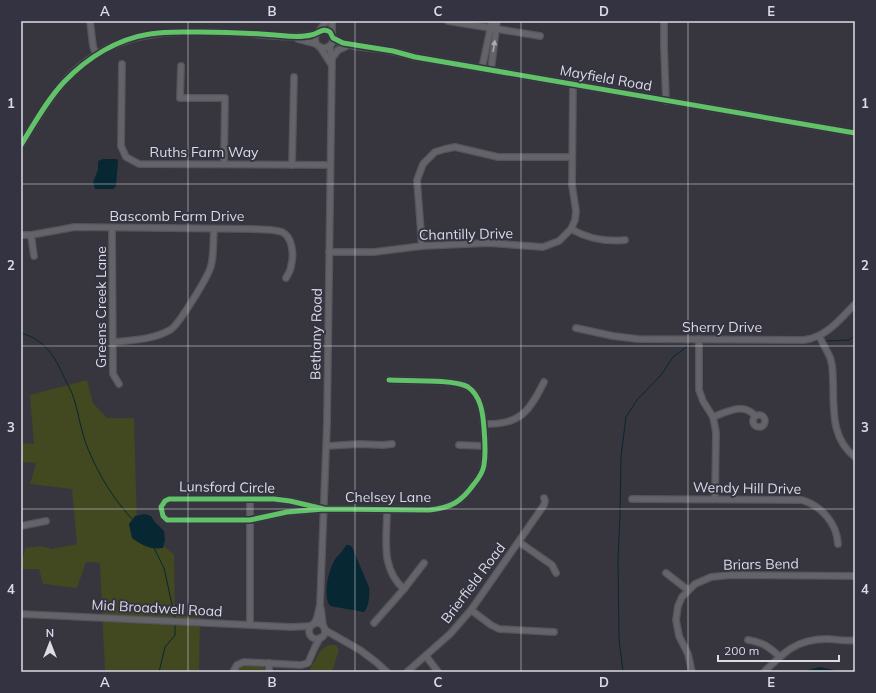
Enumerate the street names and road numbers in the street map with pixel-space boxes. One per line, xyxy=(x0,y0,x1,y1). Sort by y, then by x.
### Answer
street label: Mayfield Road xyxy=(559,61,653,95)
street label: Ruths Farm Way xyxy=(149,143,259,161)
street label: Bascomb Farm Drive xyxy=(110,207,244,225)
street label: Chantilly Drive xyxy=(419,224,513,244)
street label: Greens Creek Lane xyxy=(92,246,110,368)
street label: Bethany Road xyxy=(306,288,326,380)
street label: Sherry Drive xyxy=(682,318,762,336)
street label: Lunsford Circle xyxy=(179,477,275,497)
street label: Wendy Hill Drive xyxy=(693,478,801,498)
street label: Chelsey Lane xyxy=(345,488,431,506)
street label: Brierfield Road xyxy=(437,539,509,627)
street label: Briars Bend xyxy=(723,554,799,574)
street label: Mid Broadwell Road xyxy=(91,596,223,620)

